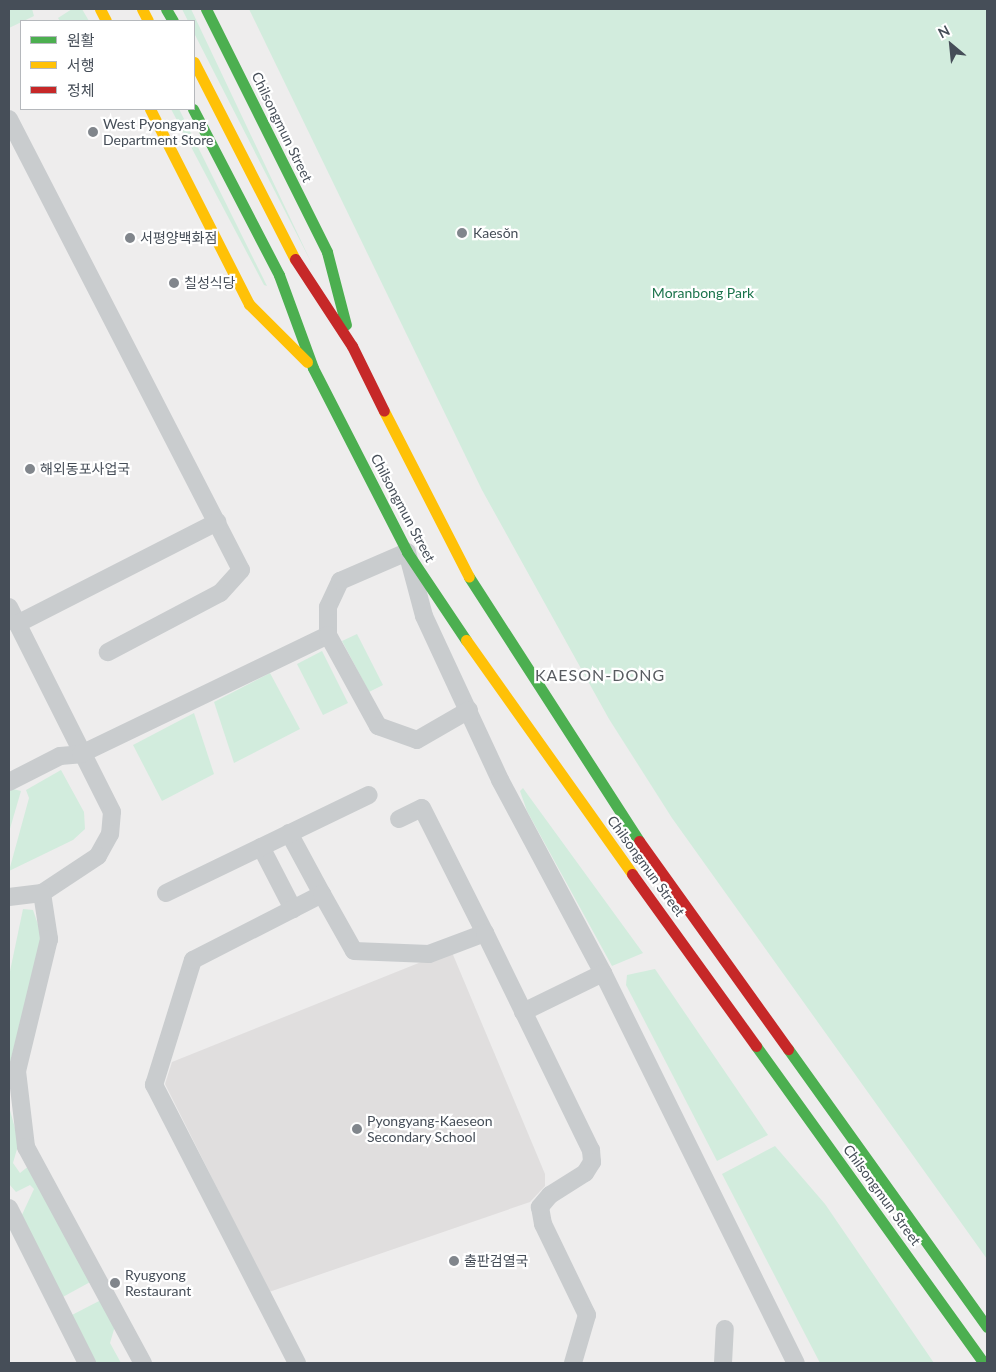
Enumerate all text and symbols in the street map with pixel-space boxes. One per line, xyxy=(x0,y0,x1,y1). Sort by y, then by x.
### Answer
legend xyxy=(20,20,195,110)
north arrow xyxy=(926,20,976,70)
text: N xyxy=(935,21,952,41)
text: 원활 xyxy=(67,31,95,49)
text: 서행 xyxy=(67,56,95,74)
street label: Chilsongmun Street xyxy=(248,69,316,185)
text: 정체 xyxy=(67,81,95,99)
place label: West Pyongyang Department Store xyxy=(103,116,213,148)
marker: West Pyongyang Department Store xyxy=(87,126,99,138)
place label: Kaesŏn xyxy=(473,225,518,241)
marker: Kaesŏn xyxy=(455,226,469,240)
place label: 서평양백화점 xyxy=(140,230,217,246)
marker: 서평양백화점 xyxy=(124,232,136,244)
place label: 칠성식당 xyxy=(184,275,236,291)
marker: 칠성식당 xyxy=(168,277,180,289)
park label: Moranbong Park xyxy=(652,285,754,301)
street label: Chilsongmun Street xyxy=(367,451,439,565)
place label: 해외동포사업국 xyxy=(40,461,130,477)
marker: 해외동포사업국 xyxy=(24,463,36,475)
district label: KAESON-DONG xyxy=(534,665,666,685)
street label: Chilsongmun Street xyxy=(604,812,688,920)
place label: Pyongyang-Kaeseon Secondary School xyxy=(367,1113,493,1146)
marker: Pyongyang-Kaeseon Secondary School xyxy=(351,1123,363,1135)
street label: Chilsongmun Street xyxy=(840,1141,924,1249)
place label: 출판검열국 xyxy=(464,1253,528,1269)
marker: 출판검열국 xyxy=(448,1255,460,1267)
place label: Ryugyong Restaurant xyxy=(125,1267,191,1300)
marker: Ryugyong Restaurant xyxy=(109,1277,121,1289)

